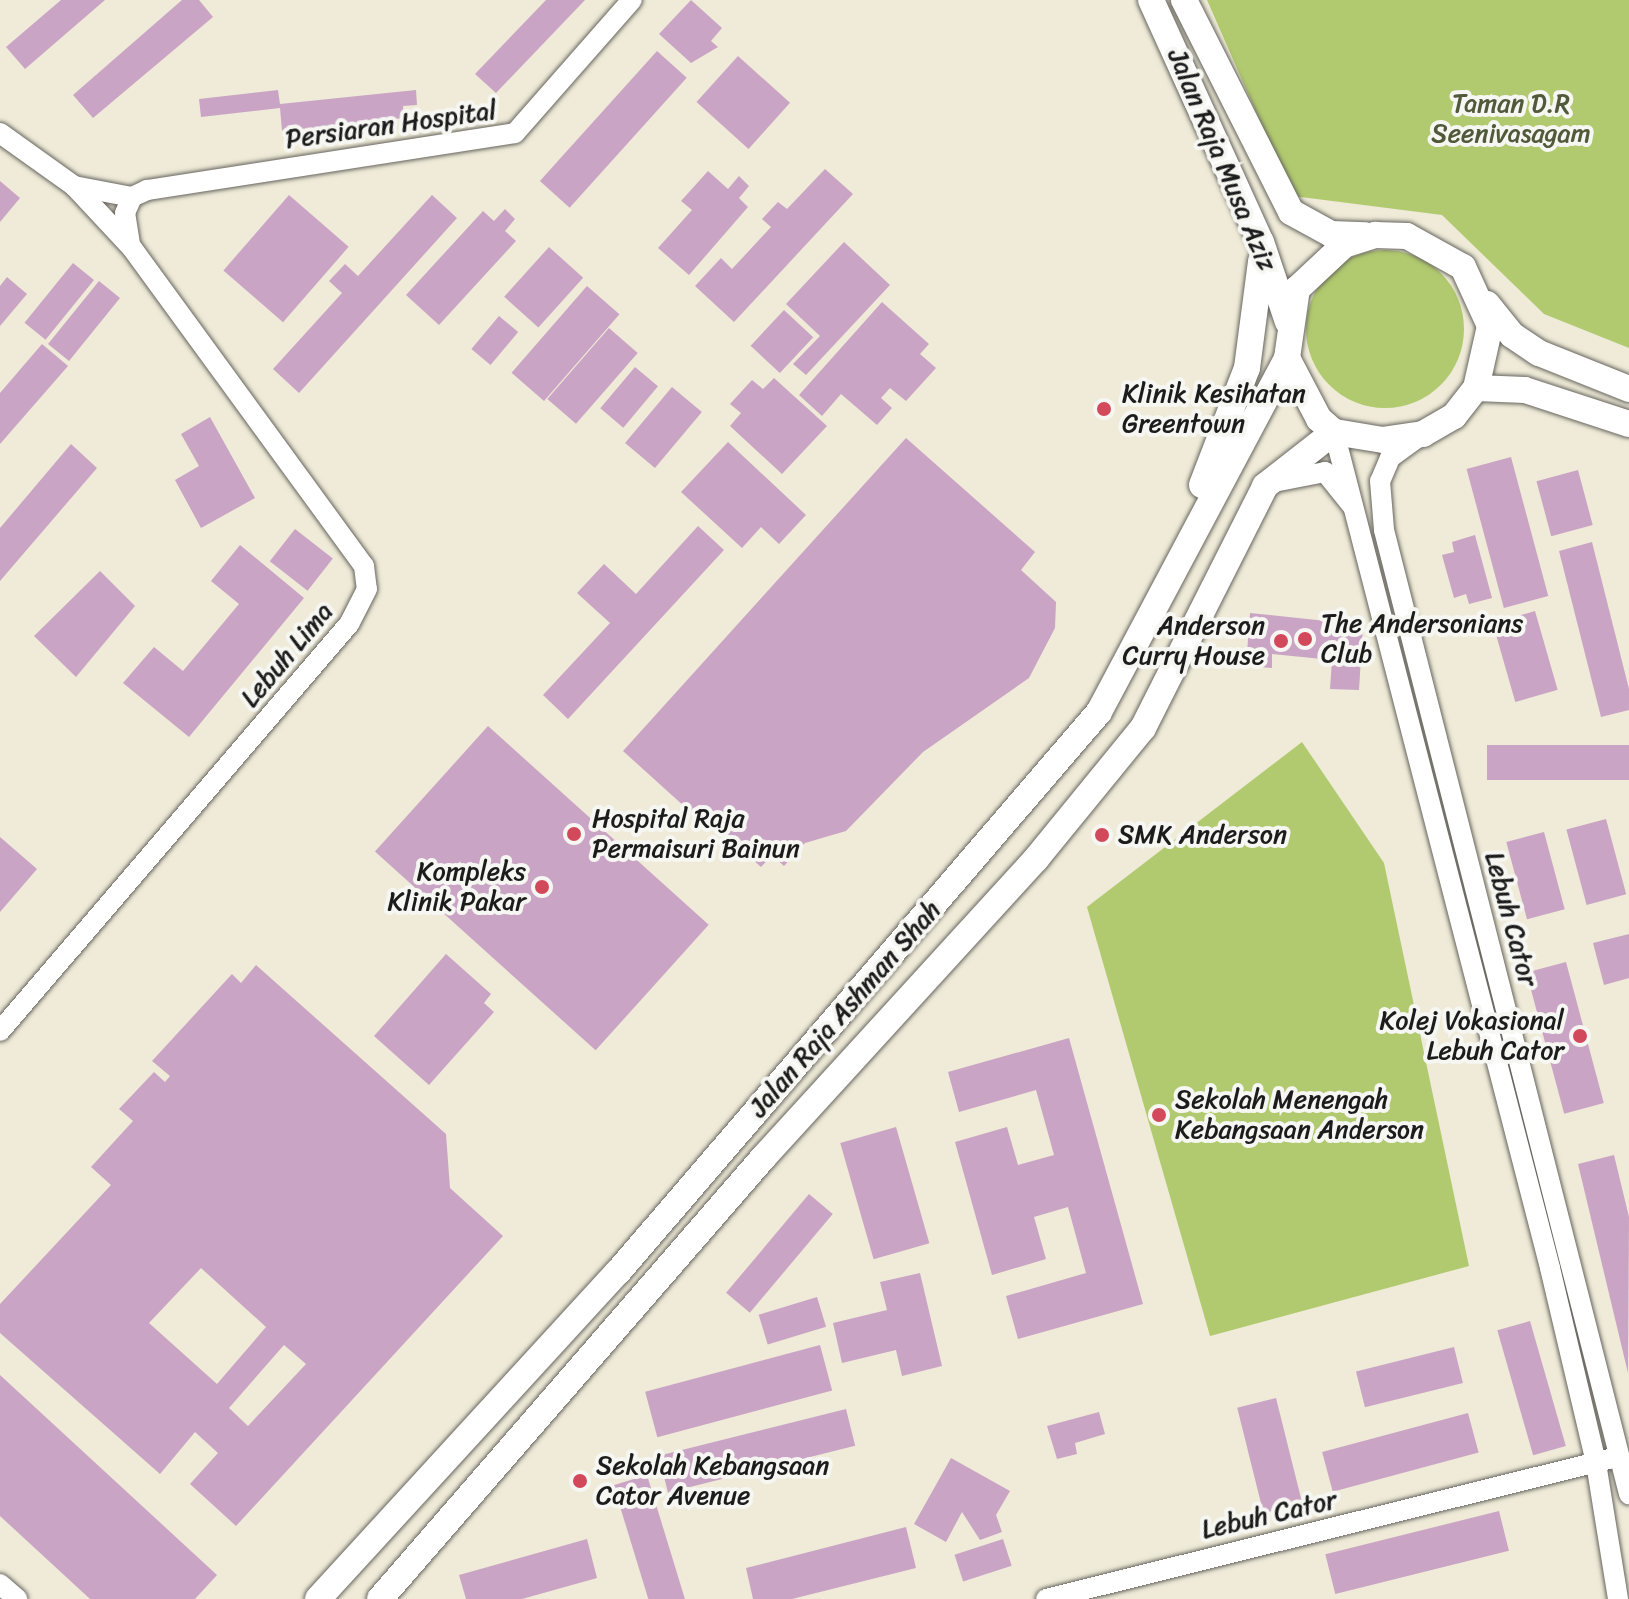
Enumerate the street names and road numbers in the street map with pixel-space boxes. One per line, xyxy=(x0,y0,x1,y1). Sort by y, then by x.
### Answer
street label: Jalan Raja Musa Aziz xyxy=(1161,44,1283,276)
street label: Persiaran Hospital xyxy=(284,95,498,155)
street label: Lebuh Lima xyxy=(234,597,340,713)
street label: Lebuh Cator xyxy=(1478,848,1544,990)
street label: Jalan Raja Ashman Shah xyxy=(742,894,948,1124)
street label: Lebuh Cator xyxy=(1198,1484,1340,1546)

